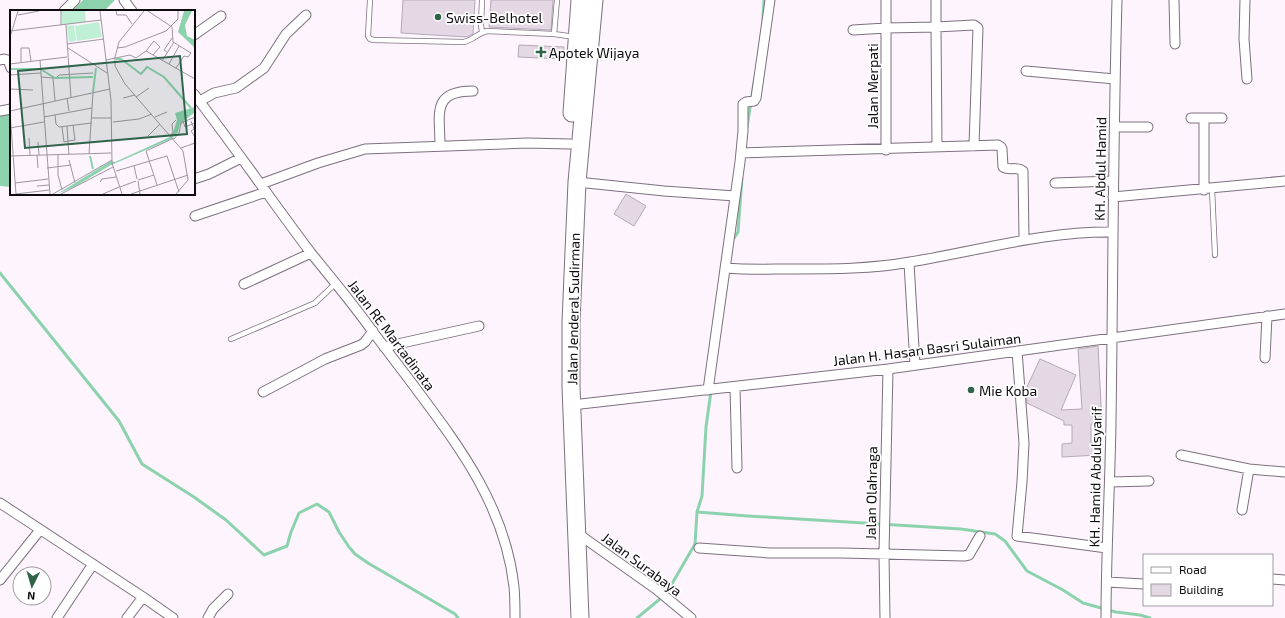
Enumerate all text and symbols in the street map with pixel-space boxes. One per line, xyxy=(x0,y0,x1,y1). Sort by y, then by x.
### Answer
place label: Swiss-Belhotel xyxy=(446,9,544,26)
inset map xyxy=(10,10,195,195)
marker: Swiss-Belhotel xyxy=(433,12,443,22)
street label: Jalan Merpati xyxy=(864,43,881,129)
place label: Apotek Wijaya xyxy=(549,44,640,61)
marker: Apotek Wijaya xyxy=(536,47,546,57)
street label: KH. Abdul Hamid xyxy=(1091,117,1109,221)
street label: Jalan Jenderal Sudirman xyxy=(563,233,583,385)
street label: Jalan RE Martadinata xyxy=(345,276,439,394)
street label: Jalan H. Hasan Basri Sulaiman xyxy=(832,329,1022,369)
place label: Mie Koba xyxy=(979,382,1037,399)
marker: Mie Koba xyxy=(966,385,976,395)
street label: KH. Hamid Abdulsyarif xyxy=(1085,406,1105,548)
street label: Jalan Olahraga xyxy=(862,446,880,540)
street label: Jalan Surabaya xyxy=(599,529,685,599)
legend xyxy=(1143,554,1273,606)
text: Road xyxy=(1179,562,1207,576)
north arrow xyxy=(12,566,52,606)
text: Building xyxy=(1179,582,1224,596)
text: N xyxy=(27,590,36,603)

